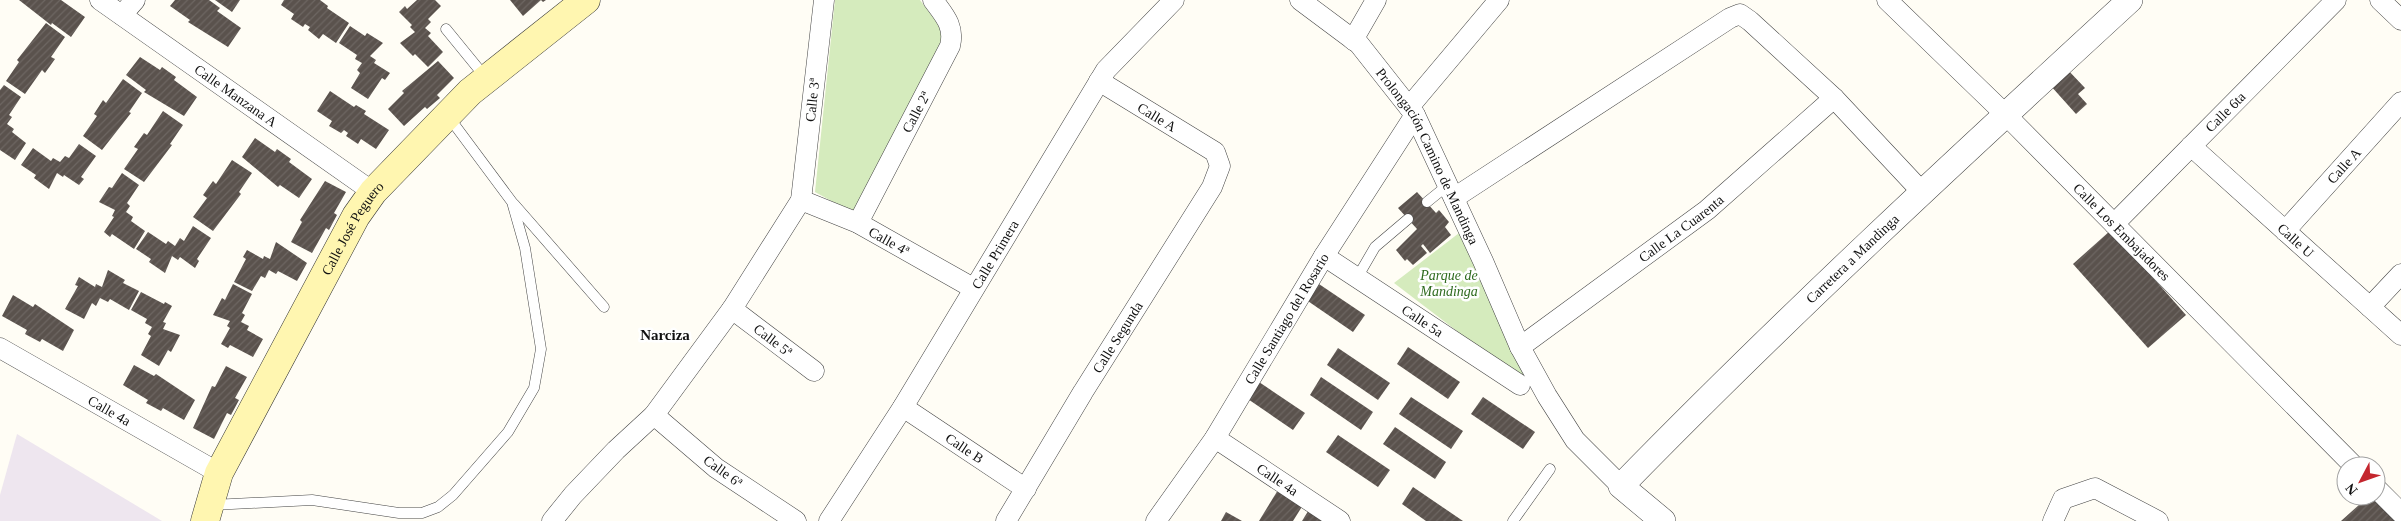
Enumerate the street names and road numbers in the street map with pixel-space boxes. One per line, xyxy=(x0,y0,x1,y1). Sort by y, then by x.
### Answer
street label: Calle Manzana A xyxy=(191,62,280,131)
street label: Prolongación Camino de Mandinga xyxy=(1373,65,1482,248)
street label: Calle 3ª xyxy=(803,77,822,123)
street label: Calle 6ta xyxy=(2203,88,2249,135)
street label: Calle 2ª xyxy=(900,89,933,135)
street label: Calle A xyxy=(1135,100,1180,135)
street label: Calle A xyxy=(2324,144,2365,187)
street label: Calle José Peguero xyxy=(319,179,387,278)
street label: Calle Los Embajadores xyxy=(2070,180,2173,284)
street label: Calle La Cuarenta xyxy=(1636,192,1727,265)
street label: Carretera a Mandinga xyxy=(1803,211,1903,307)
street label: Calle Primera xyxy=(969,217,1022,292)
street label: Calle U xyxy=(2274,221,2317,261)
street label: Calle 4ª xyxy=(866,224,912,259)
street label: Calle Santiago del Rosario xyxy=(1242,251,1332,387)
street label: Calle Segunda xyxy=(1090,298,1146,376)
street label: Calle 5a xyxy=(1399,302,1446,341)
street label: Calle 5ª xyxy=(751,321,795,360)
street label: Calle 4a xyxy=(85,393,134,429)
street label: Calle B xyxy=(942,430,986,466)
street label: Calle 6ª xyxy=(701,452,745,490)
street label: Calle 4a xyxy=(1254,461,1301,499)

